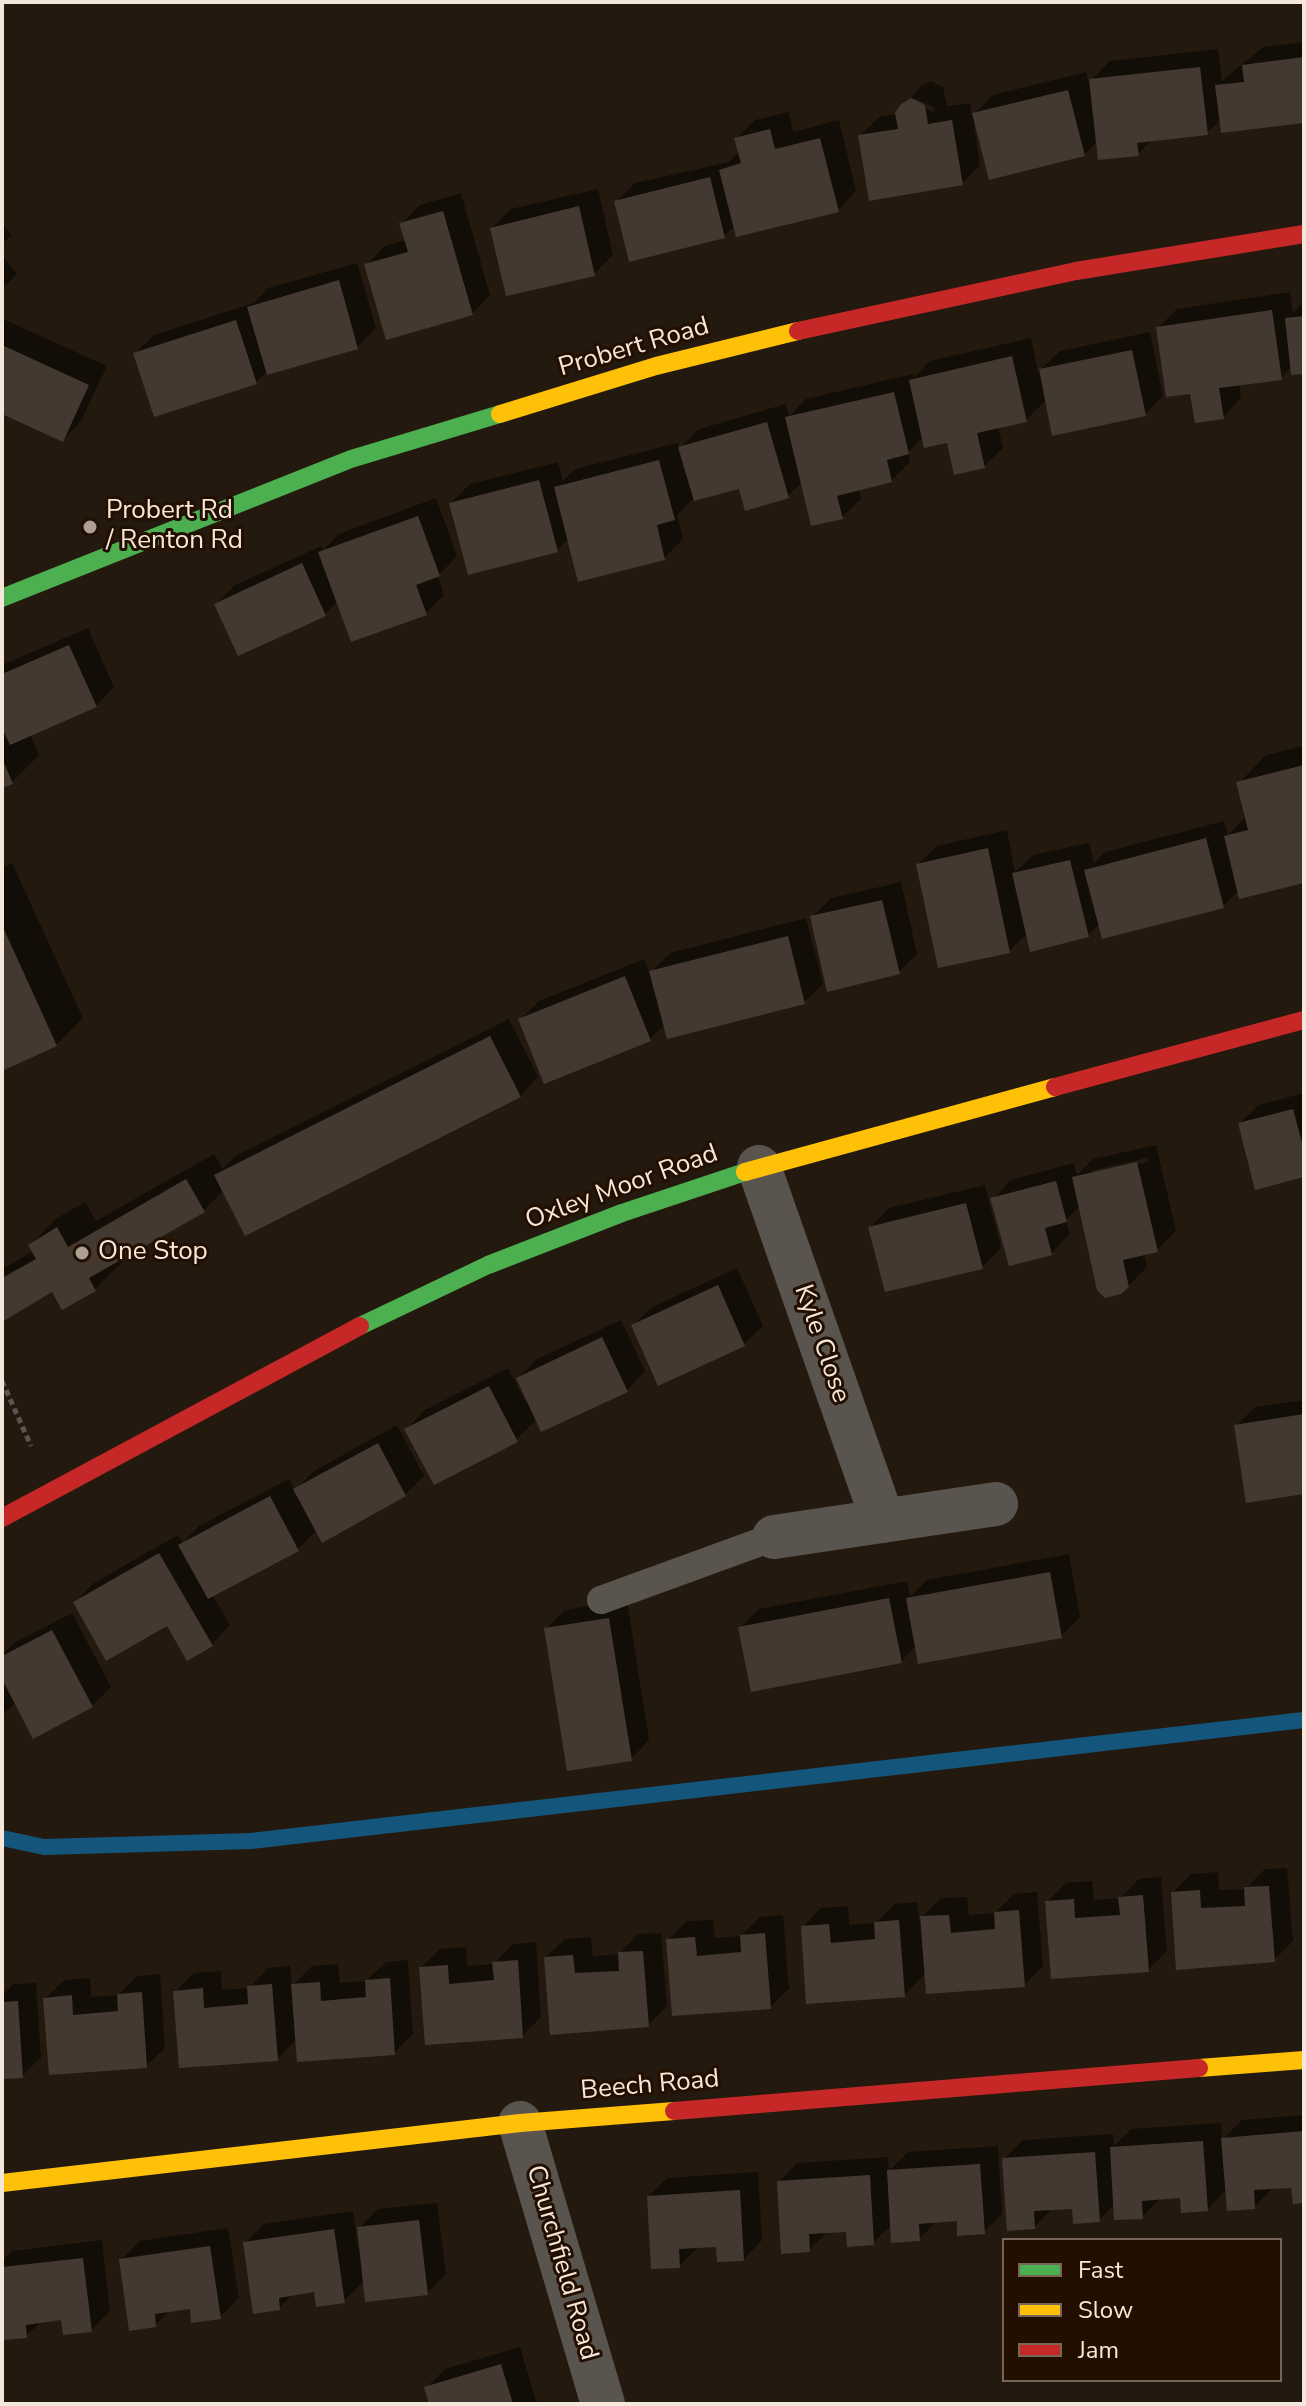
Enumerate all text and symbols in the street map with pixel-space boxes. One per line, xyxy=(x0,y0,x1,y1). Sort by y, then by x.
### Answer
street label: Probert Road xyxy=(555,312,713,384)
place label: Probert Rd / Renton Rd xyxy=(106,496,243,558)
marker: Probert Rd / Renton Rd xyxy=(81,518,99,536)
street label: Oxley Moor Road xyxy=(522,1139,722,1237)
place label: One Stop xyxy=(98,1237,208,1269)
marker: One Stop xyxy=(73,1244,91,1262)
street label: Kyle Close xyxy=(786,1281,856,1407)
street label: Beech Road xyxy=(579,2064,721,2108)
street label: Churchfield Road xyxy=(518,2162,604,2364)
legend xyxy=(1002,2238,1282,2382)
text: Fast xyxy=(1078,2254,1123,2286)
text: Slow xyxy=(1078,2294,1133,2326)
text: Jam xyxy=(1078,2334,1119,2366)

